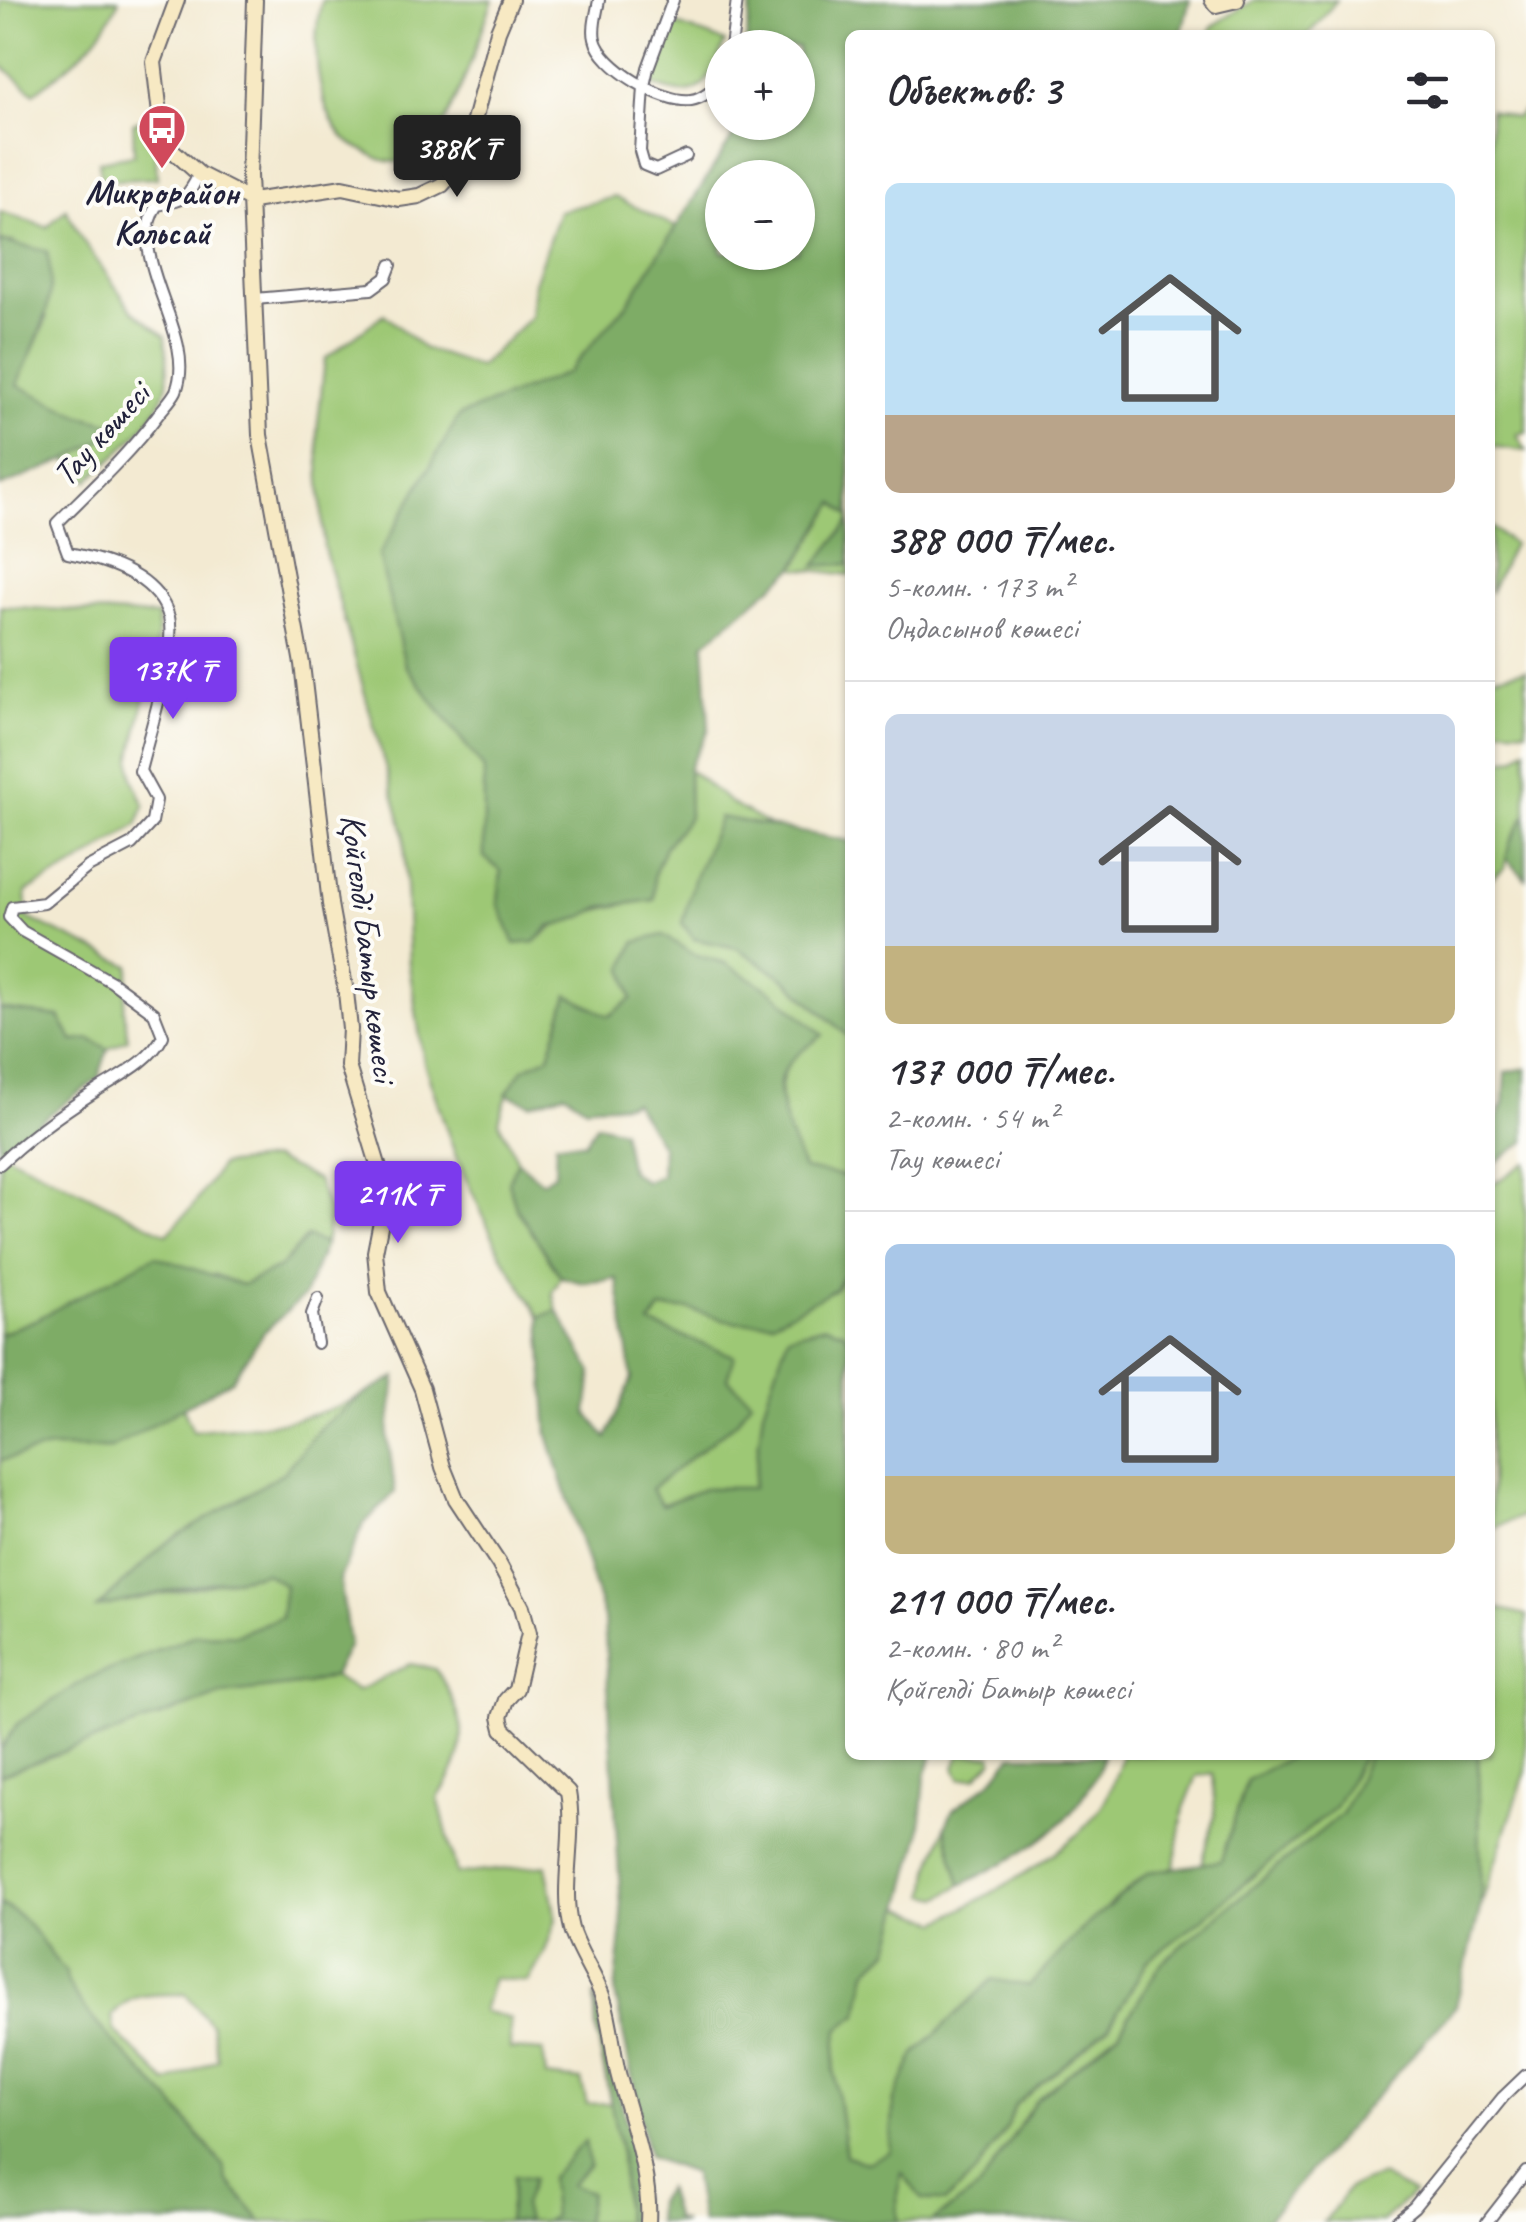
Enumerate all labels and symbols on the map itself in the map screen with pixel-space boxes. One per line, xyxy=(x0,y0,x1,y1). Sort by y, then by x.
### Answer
bus stop icon: Микрорайон Кольсай xyxy=(136,102,188,170)
pin: 388K ₸ xyxy=(376,115,538,200)
place label: Микрорайон Кольсай xyxy=(85,170,241,255)
street label: Тау көшесі xyxy=(43,369,162,495)
pin: 137K ₸ xyxy=(92,637,254,722)
street label: Қойгелді Батыр көшесі xyxy=(330,812,408,1089)
pin: 211K ₸ xyxy=(317,1161,479,1246)

